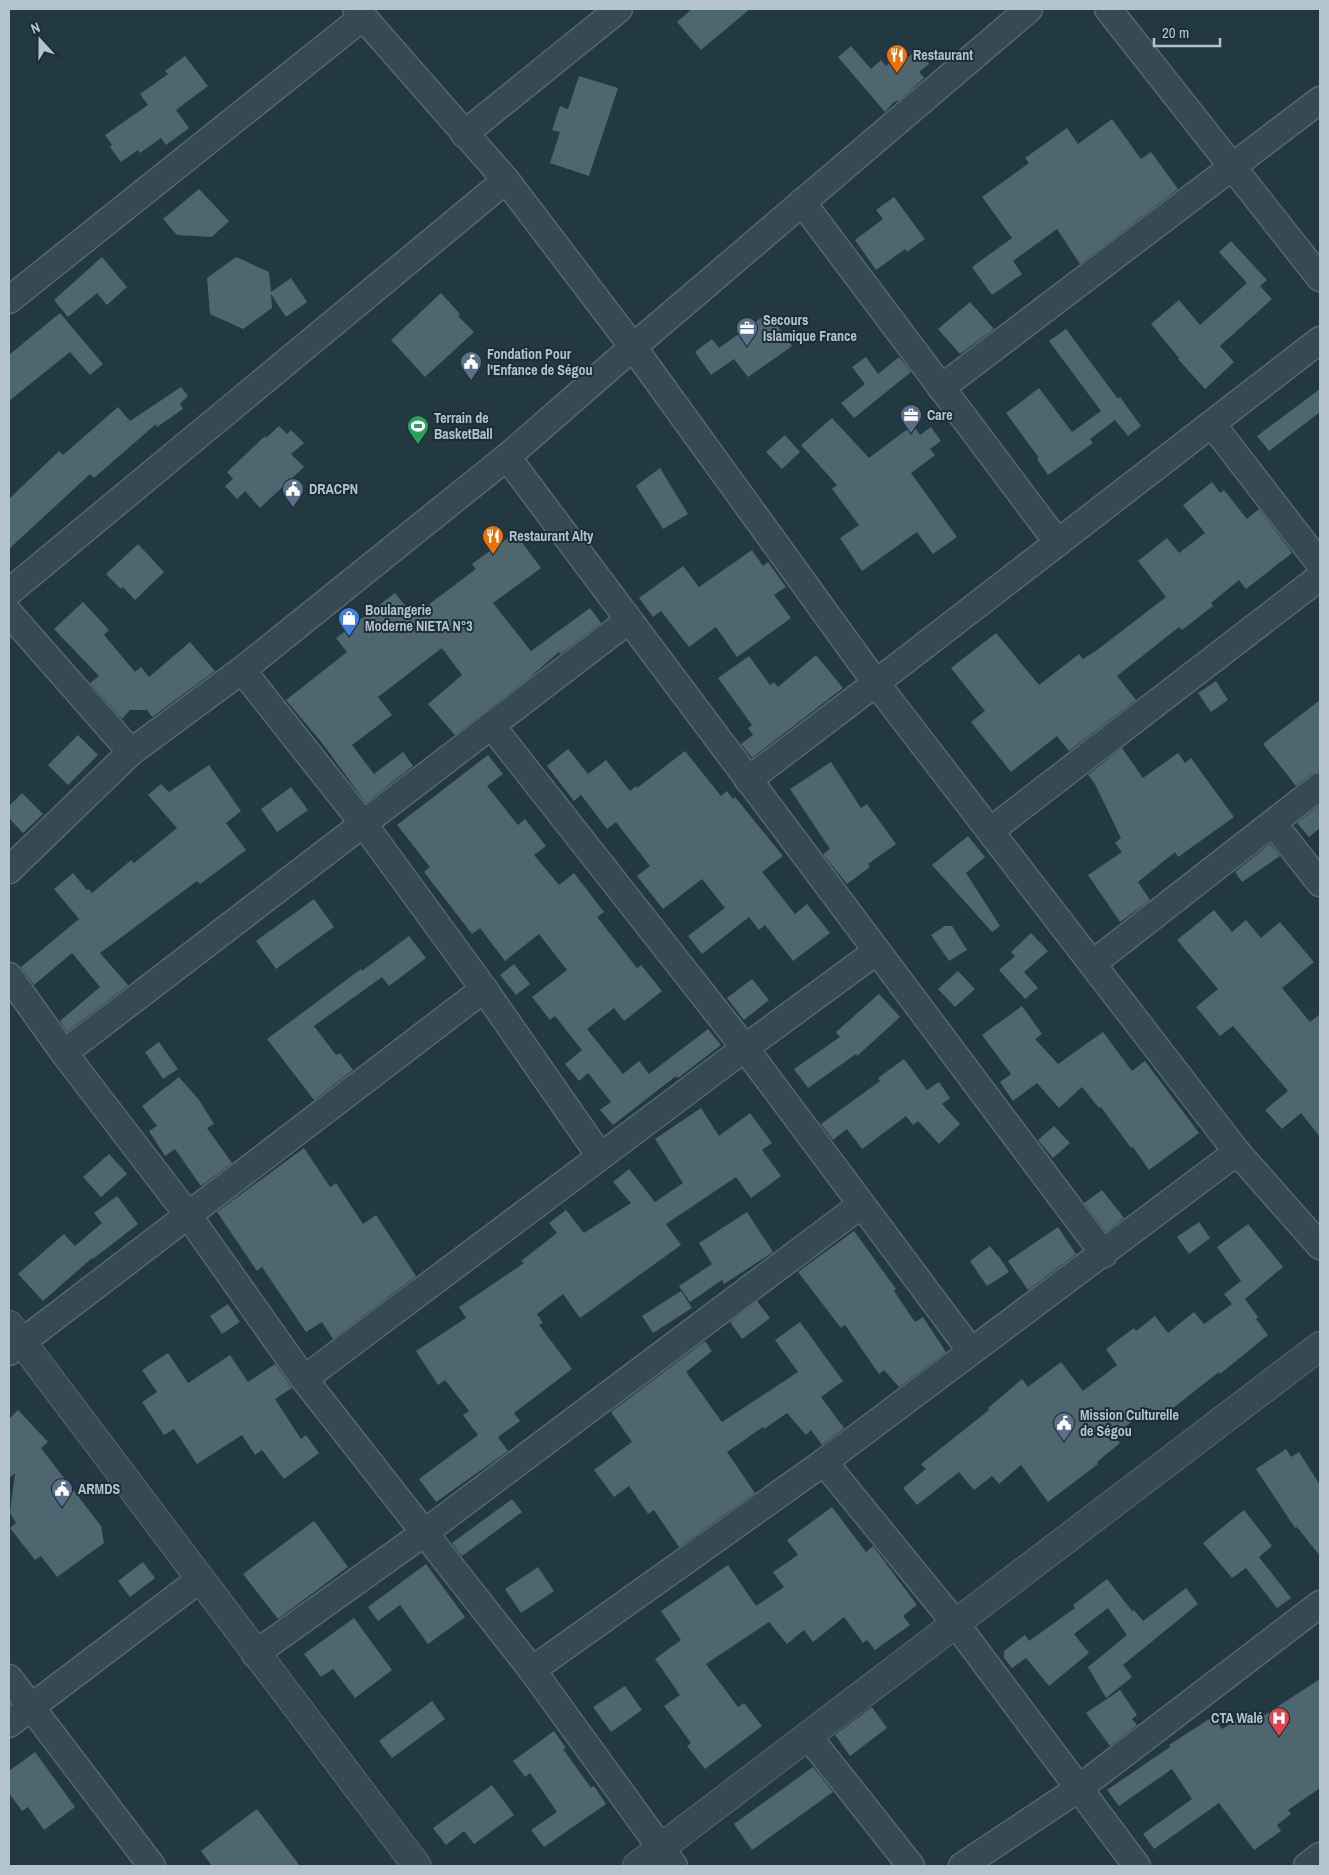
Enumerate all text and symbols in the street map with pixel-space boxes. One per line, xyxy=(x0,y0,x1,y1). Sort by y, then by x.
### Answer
north arrow xyxy=(15,15,65,65)
scale bar xyxy=(1154,15,1220,47)
text: N xyxy=(28,18,42,38)
text: 20 m xyxy=(1162,22,1189,43)
restaurant icon: Restaurant xyxy=(885,43,909,74)
place label: Restaurant xyxy=(913,46,973,64)
place label: Secours Islamique France xyxy=(763,311,857,345)
office icon: Secours Islamique France xyxy=(735,316,759,347)
place label: Fondation Pour l'Enfance de Ségou xyxy=(487,345,592,379)
public building icon: Fondation Pour l'Enfance de Ségou xyxy=(459,350,483,381)
office icon: Care xyxy=(899,403,923,434)
place label: Care xyxy=(927,406,953,424)
place label: Terrain de BasketBall xyxy=(434,409,493,443)
sports icon: Terrain de BasketBall xyxy=(406,414,430,445)
public building icon: DRACPN xyxy=(281,477,305,508)
place label: DRACPN xyxy=(309,480,358,498)
restaurant icon: Restaurant Alty xyxy=(481,524,505,555)
place label: Restaurant Alty xyxy=(509,527,594,545)
place label: Boulangerie Moderne NIETA N°3 xyxy=(365,601,473,635)
shop icon: Boulangerie Moderne NIETA N°3 xyxy=(337,606,361,637)
place label: Mission Culturelle de Ségou xyxy=(1080,1406,1179,1440)
public building icon: Mission Culturelle de Ségou xyxy=(1052,1411,1076,1442)
public building icon: ARMDS xyxy=(50,1477,74,1508)
place label: ARMDS xyxy=(78,1480,120,1498)
hospital icon: CTA Walé xyxy=(1267,1706,1291,1737)
place label: CTA Walé xyxy=(1211,1709,1263,1727)

